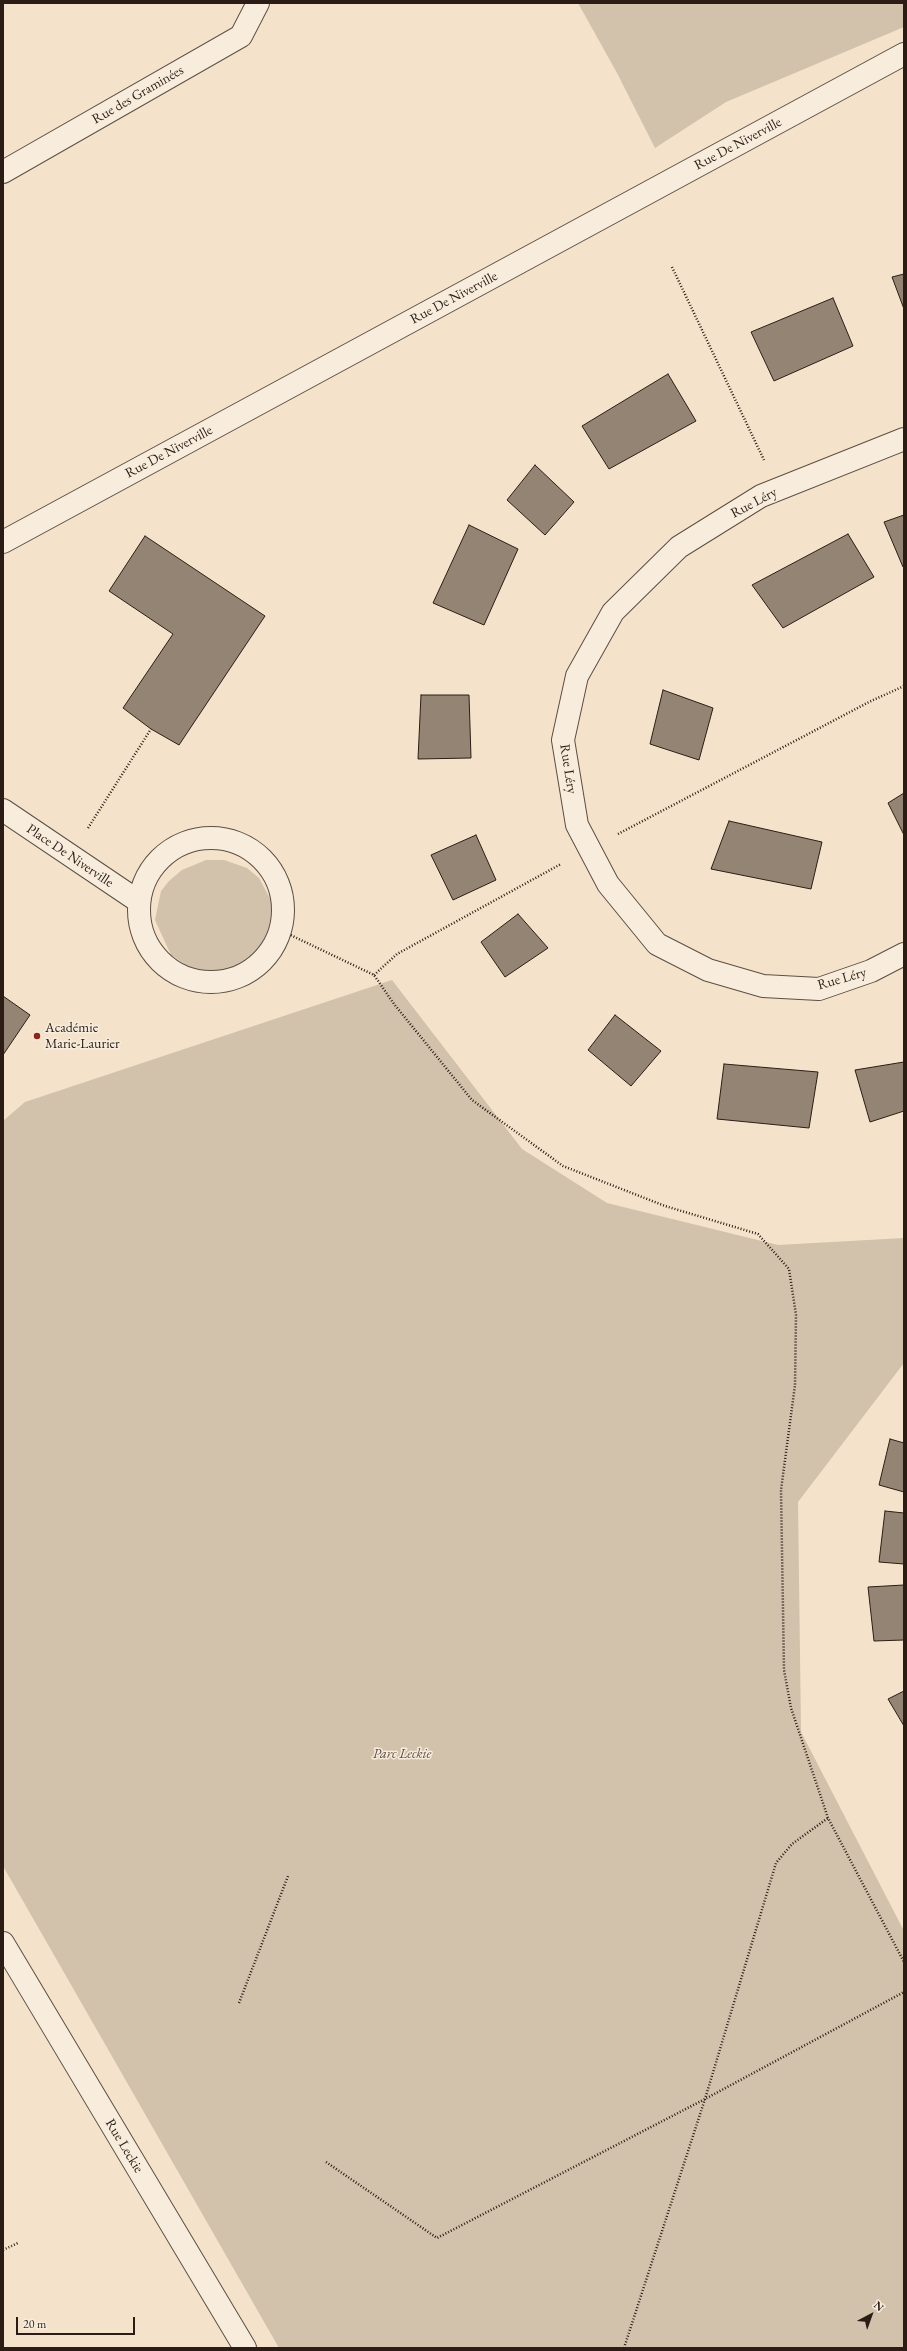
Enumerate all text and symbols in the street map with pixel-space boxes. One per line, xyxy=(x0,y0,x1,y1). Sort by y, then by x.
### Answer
street label: Rue des Graminées xyxy=(89,62,187,128)
street label: Rue De Niverville xyxy=(691,114,785,174)
street label: Rue De Niverville xyxy=(407,268,501,328)
street label: Rue De Niverville xyxy=(122,422,216,482)
street label: Rue Léry xyxy=(728,484,780,522)
street label: Rue Léry xyxy=(556,743,580,795)
street label: Place De Niverville xyxy=(23,821,117,891)
street label: Rue Léry xyxy=(816,964,868,994)
place label: Académie Marie-Laurier xyxy=(45,1020,120,1052)
marker: Académie Marie-Laurier xyxy=(32,1031,42,1041)
park label: Parc Leckie xyxy=(373,1746,431,1762)
street label: Rue Leckie xyxy=(101,2116,147,2176)
north arrow xyxy=(851,2295,891,2335)
text: N xyxy=(871,2298,887,2314)
scale bar xyxy=(18,2309,137,2335)
text: 20 m xyxy=(23,2316,46,2332)

